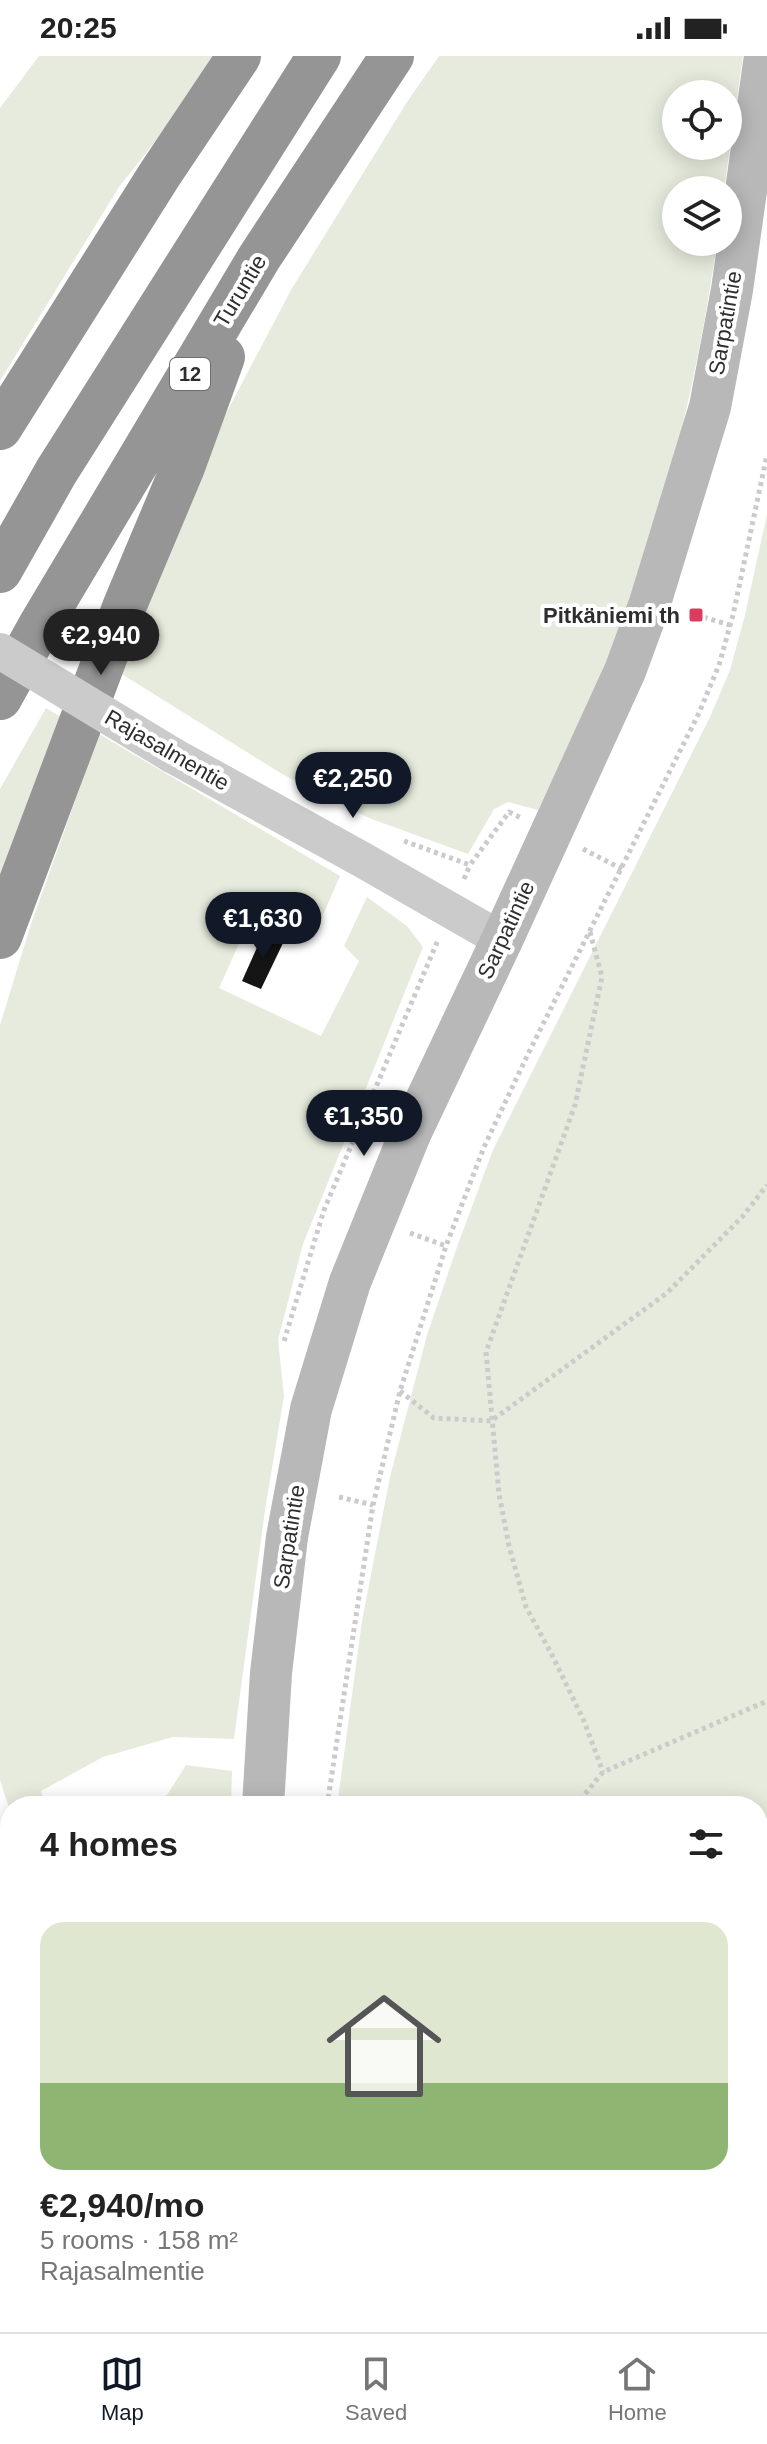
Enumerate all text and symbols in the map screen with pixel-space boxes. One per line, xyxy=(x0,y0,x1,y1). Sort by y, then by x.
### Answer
text: 20:25 xyxy=(40,11,117,44)
map controls xyxy=(662,80,742,256)
button: locate xyxy=(662,80,742,160)
button: layers xyxy=(662,176,742,256)
street label: Turuntie xyxy=(209,250,271,332)
street label: Sarpatintie xyxy=(704,269,746,377)
road number: 12 xyxy=(170,358,210,390)
place label: Pitkäniemi th xyxy=(543,603,680,628)
marker: Pitkäniemi th xyxy=(687,606,705,624)
pin: €2,940 xyxy=(36,609,166,677)
text: €2,940 xyxy=(61,620,141,650)
street label: Rajasalmentie xyxy=(100,704,234,796)
pin: €2,250 xyxy=(288,752,418,820)
text: €2,250 xyxy=(313,763,393,793)
street label: Sarpatintie xyxy=(472,877,540,983)
pin: €1,630 xyxy=(198,892,328,960)
text: €1,630 xyxy=(223,903,303,933)
pin: €1,350 xyxy=(299,1090,429,1158)
text: €1,350 xyxy=(324,1101,404,1131)
street label: Sarpatintie xyxy=(268,1483,310,1591)
icon: filters xyxy=(684,1822,728,1866)
text: 4 homes xyxy=(40,1825,178,1863)
icon: home xyxy=(312,1974,456,2118)
text: €2,940/mo xyxy=(40,2186,204,2224)
text: 5 rooms · 158 m² xyxy=(40,2225,238,2255)
text: Rajasalmentie xyxy=(40,2256,205,2286)
tab: Map xyxy=(100,2352,144,2426)
tab: Saved xyxy=(345,2352,407,2426)
tab: Home xyxy=(608,2352,667,2426)

